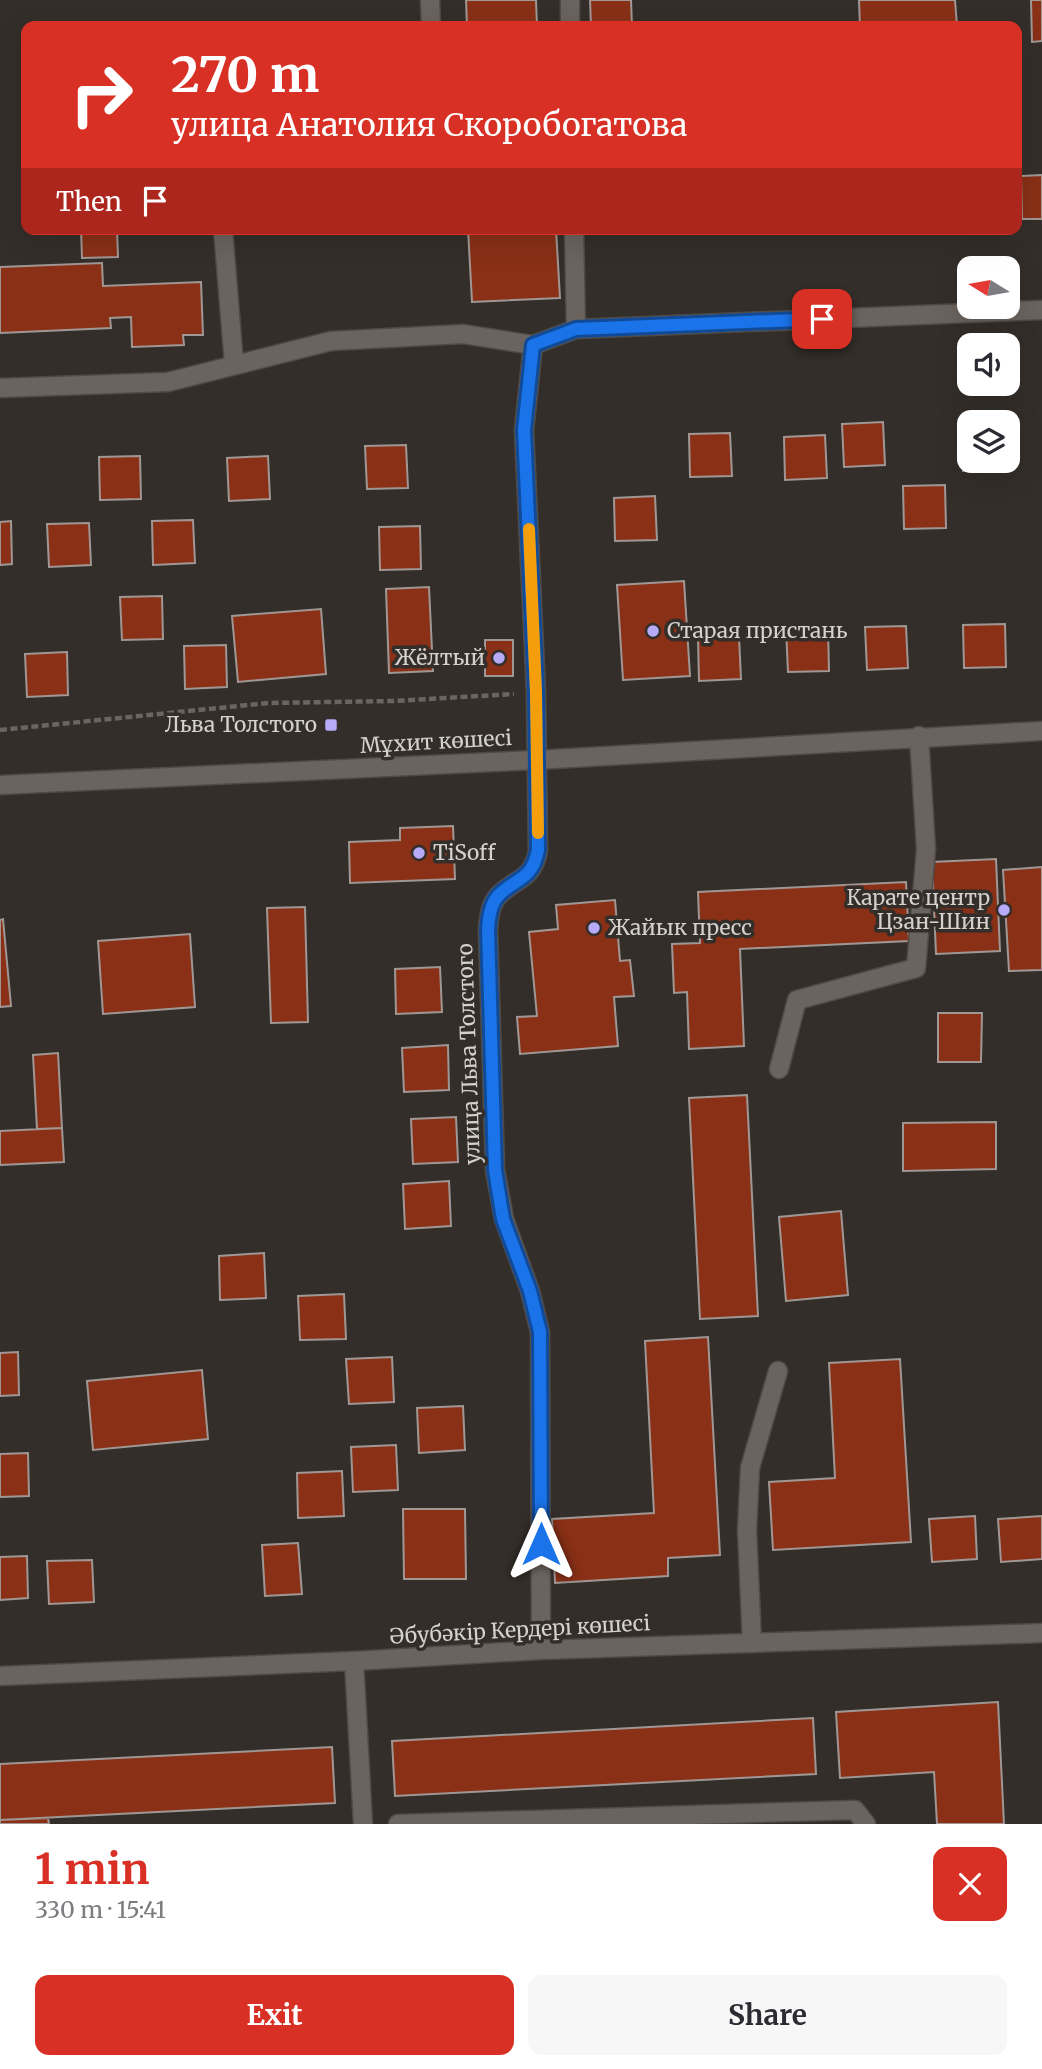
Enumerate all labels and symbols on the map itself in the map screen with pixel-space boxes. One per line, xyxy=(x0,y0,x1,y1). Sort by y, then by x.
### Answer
north arrow xyxy=(957,256,1020,318)
pin xyxy=(792,289,852,349)
place label: Старая пристань xyxy=(667,617,848,644)
marker: Старая пристань xyxy=(645,623,661,639)
place label: Жёлтый xyxy=(394,644,485,671)
marker: Жёлтый xyxy=(491,650,507,666)
place label: Льва Толстого xyxy=(165,711,317,738)
marker: Льва Толстого xyxy=(323,717,339,733)
street label: Мұхит көшесі xyxy=(359,724,513,759)
place label: TiSoff xyxy=(433,839,496,866)
marker: TiSoff xyxy=(411,845,427,861)
place label: Карате центр Цзан-Шин xyxy=(846,884,990,935)
marker: Карате центр Цзан-Шин xyxy=(996,902,1012,918)
place label: Жайык пресс xyxy=(608,914,752,941)
marker: Жайык пресс xyxy=(586,920,602,936)
street label: улица Льва Толстого xyxy=(451,943,486,1165)
position arrow xyxy=(504,1507,578,1581)
street label: Әбубәкір Кердері көшесі xyxy=(389,1609,651,1650)

